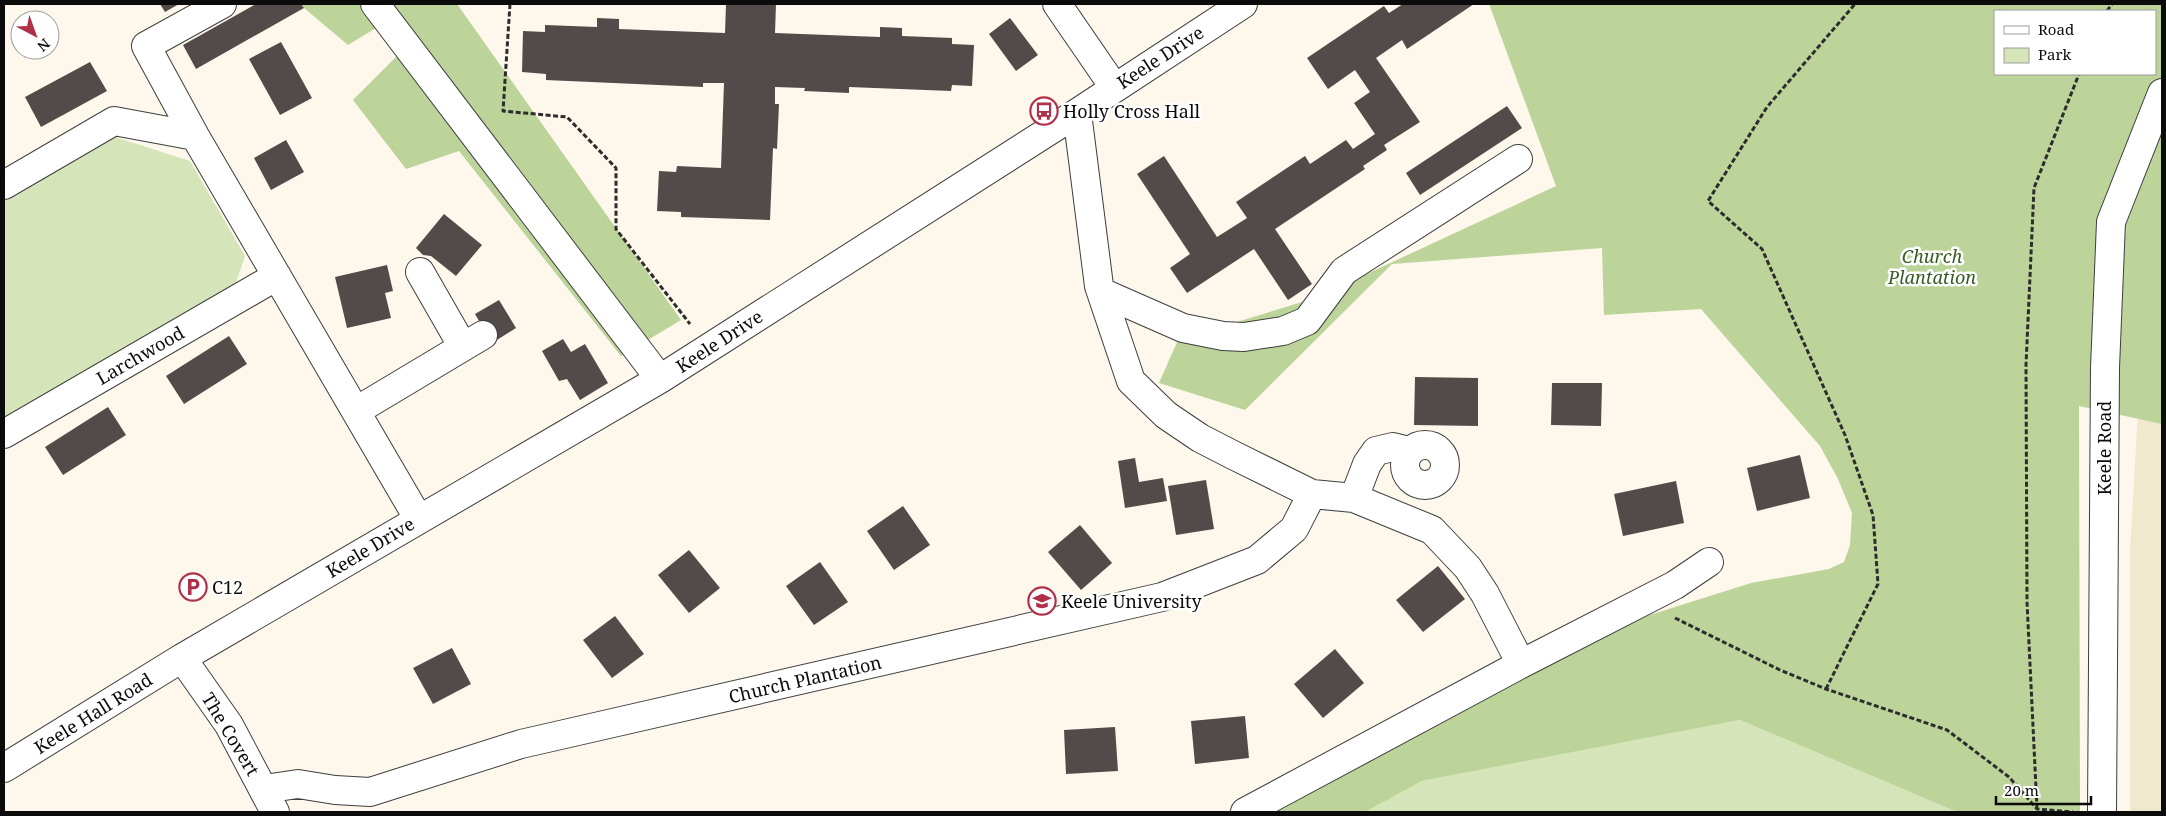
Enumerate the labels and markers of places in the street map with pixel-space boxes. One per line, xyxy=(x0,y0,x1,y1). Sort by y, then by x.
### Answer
bus stop icon: Holly Cross Hall xyxy=(1029,96,1059,126)
place label: Holly Cross Hall xyxy=(1063,99,1200,123)
parking icon: C12 xyxy=(178,572,208,602)
place label: C12 xyxy=(212,575,243,599)
school or university icon: Keele University xyxy=(1027,586,1057,616)
place label: Keele University xyxy=(1061,589,1202,613)

